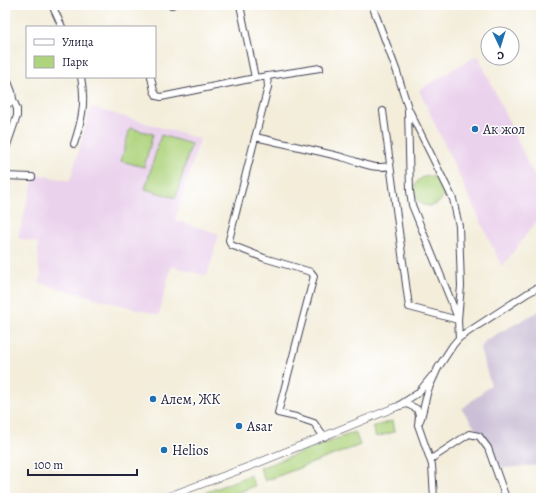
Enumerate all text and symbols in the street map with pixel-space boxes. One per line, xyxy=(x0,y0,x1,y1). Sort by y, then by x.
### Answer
legend xyxy=(26,26,156,78)
north arrow xyxy=(480,26,520,66)
text: Улица xyxy=(62,34,94,50)
text: С xyxy=(497,48,505,63)
text: Парк xyxy=(62,54,88,70)
place label: Ак жол xyxy=(482,120,525,139)
marker: Ак жол xyxy=(470,124,480,134)
place label: Алем, ЖК xyxy=(160,390,220,409)
marker: Алем, ЖК xyxy=(148,394,158,404)
place label: Asar xyxy=(246,417,273,436)
marker: Asar xyxy=(234,421,244,431)
place label: Helios xyxy=(172,441,209,460)
marker: Helios xyxy=(159,445,169,455)
scale bar xyxy=(28,451,137,477)
text: 100 m xyxy=(34,457,63,473)

